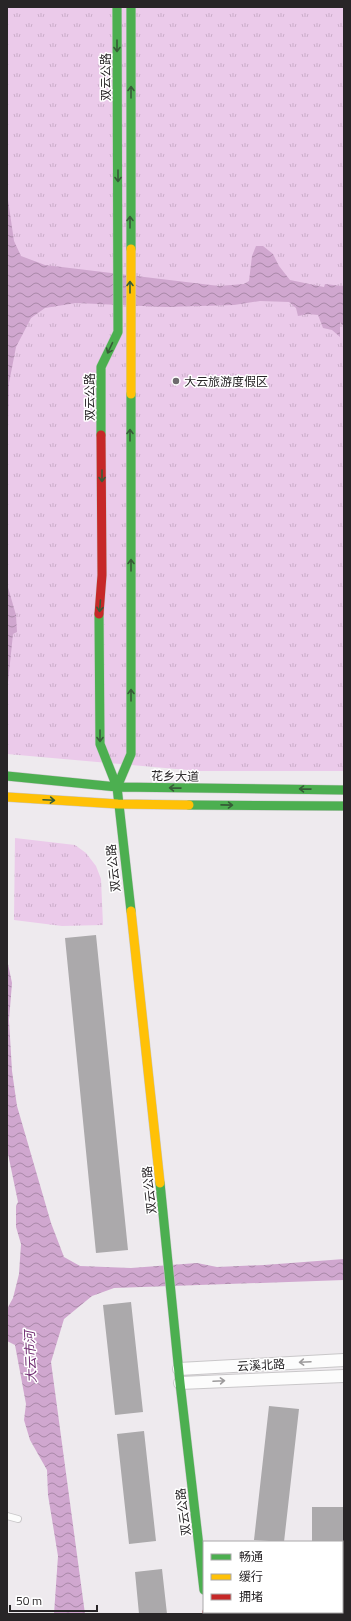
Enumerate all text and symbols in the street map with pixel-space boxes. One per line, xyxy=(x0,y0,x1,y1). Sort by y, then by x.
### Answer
one-way arrow xyxy=(113,39,121,52)
street label: 双云公路 xyxy=(96,53,115,101)
one-way arrow xyxy=(127,86,135,99)
one-way arrow xyxy=(114,169,122,182)
one-way arrow xyxy=(126,216,134,229)
one-way arrow xyxy=(126,281,134,294)
one-way arrow xyxy=(106,342,113,354)
place label: 大云旅游度假区 xyxy=(184,372,268,391)
street label: 双云公路 xyxy=(80,373,99,421)
marker: 大云旅游度假区 xyxy=(171,376,181,386)
one-way arrow xyxy=(126,429,134,442)
one-way arrow xyxy=(98,469,106,482)
one-way arrow xyxy=(127,559,135,572)
one-way arrow xyxy=(97,599,104,612)
one-way arrow xyxy=(127,689,135,702)
one-way arrow xyxy=(96,729,104,742)
street label: 花乡大道 xyxy=(151,766,199,786)
one-way arrow xyxy=(169,784,182,792)
one-way arrow xyxy=(299,785,312,793)
one-way arrow xyxy=(42,797,55,804)
one-way arrow xyxy=(220,802,233,809)
street label: 双云公路 xyxy=(101,843,125,893)
street label: 双云公路 xyxy=(137,1165,161,1215)
water label: 大云市河 xyxy=(19,1328,41,1383)
street label: 云溪北路 xyxy=(237,1354,285,1376)
one-way arrow xyxy=(299,1359,312,1366)
one-way arrow xyxy=(212,1378,225,1385)
street label: 双云公路 xyxy=(171,1487,195,1537)
legend xyxy=(203,1541,343,1613)
text: 畅通 xyxy=(239,1547,263,1566)
text: 缓行 xyxy=(239,1567,263,1586)
scale bar xyxy=(10,1587,97,1613)
text: 拥堵 xyxy=(239,1587,263,1606)
text: 50 m xyxy=(16,1591,42,1610)

